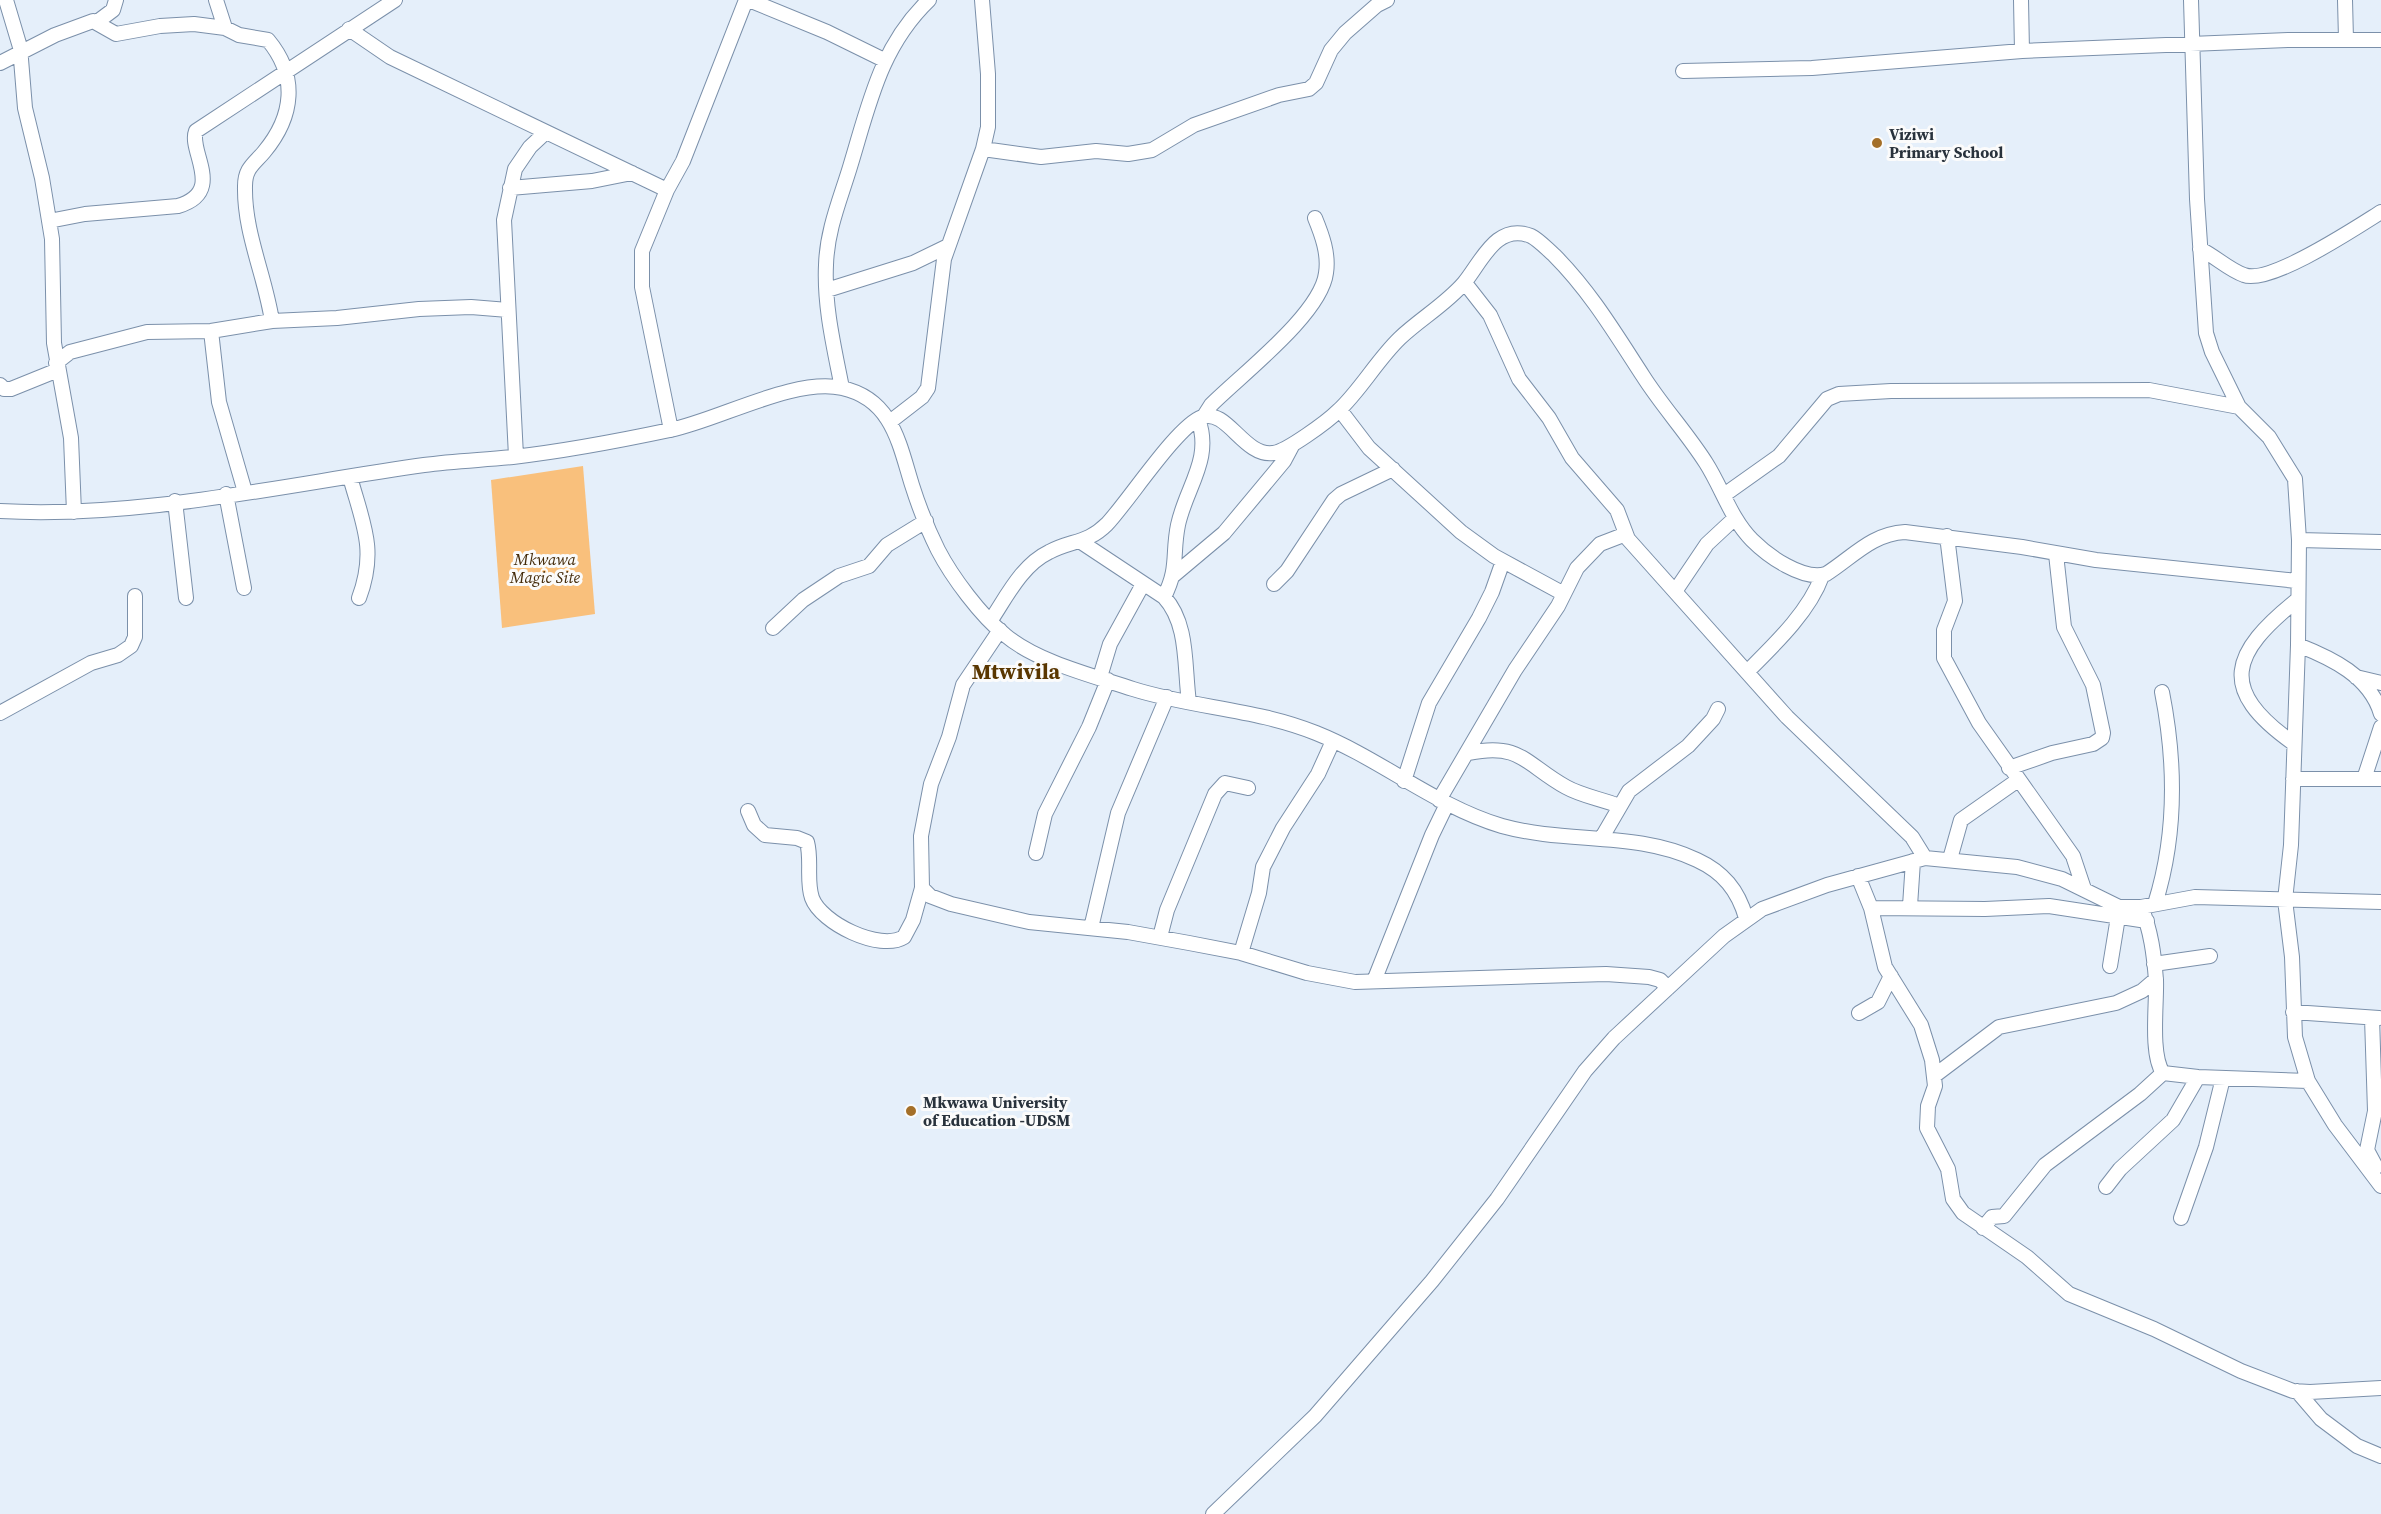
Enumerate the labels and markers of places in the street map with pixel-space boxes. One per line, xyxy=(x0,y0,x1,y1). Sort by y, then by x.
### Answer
place label: Viziwi Primary School xyxy=(1889,123,2003,163)
marker: Viziwi Primary School xyxy=(1870,136,1884,150)
place label: Mkwawa University of Education -UDSM xyxy=(923,1091,1070,1131)
marker: Mkwawa University of Education -UDSM xyxy=(904,1104,918,1118)

